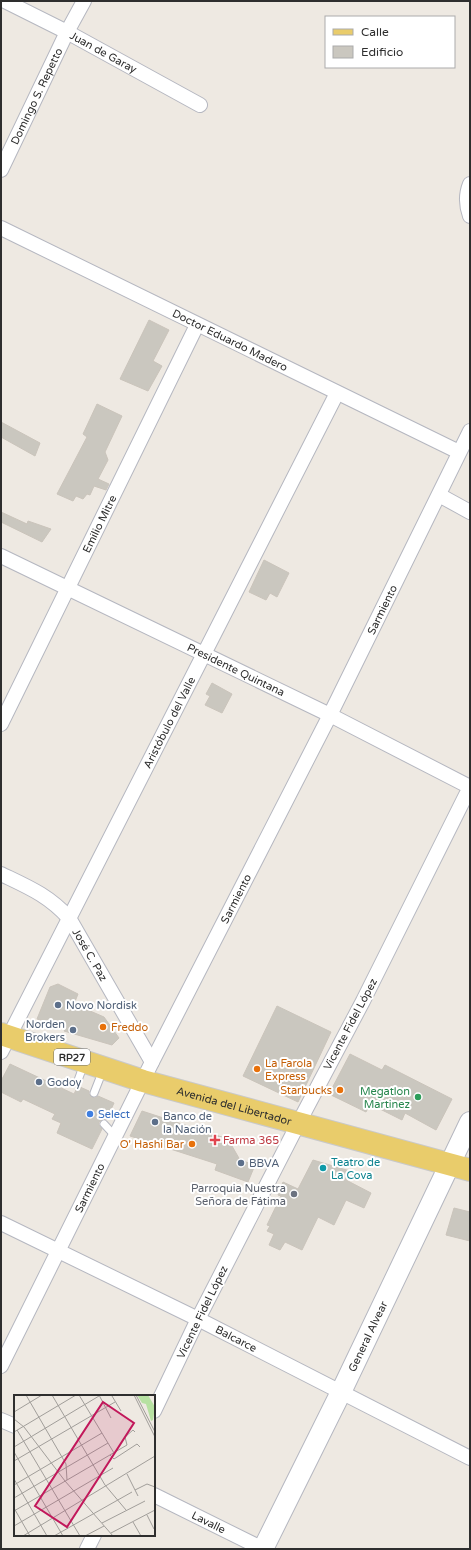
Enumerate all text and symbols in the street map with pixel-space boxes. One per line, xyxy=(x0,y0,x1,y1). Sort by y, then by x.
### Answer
legend xyxy=(325,16,455,68)
text: Calle xyxy=(361,25,389,39)
street label: Juan de Garay xyxy=(68,29,139,76)
street label: Domingo S. Repetto xyxy=(8,45,66,147)
text: Edificio xyxy=(361,45,403,59)
street label: Doctor Eduardo Madero xyxy=(170,307,290,374)
street label: Emilio Mitre xyxy=(80,493,119,555)
street label: Sarmiento xyxy=(365,583,400,637)
street label: Presidente Quintana xyxy=(185,641,287,699)
street label: Aristóbulo del Valle xyxy=(141,675,198,771)
street label: Sarmiento xyxy=(218,872,254,926)
street label: José C. Paz xyxy=(70,926,110,984)
street label: Vicente Fidel López xyxy=(321,976,380,1072)
place label: Novo Nordisk xyxy=(66,999,137,1012)
marker: Novo Nordisk xyxy=(53,1000,63,1010)
place label: Norden Brokers xyxy=(25,1018,65,1044)
place label: Freddo xyxy=(111,1021,149,1034)
marker: Freddo xyxy=(98,1022,108,1032)
marker: Norden Brokers xyxy=(68,1025,78,1035)
road number: RP27 xyxy=(54,1049,90,1065)
place label: La Farola Express xyxy=(265,1057,312,1083)
marker: La Farola Express xyxy=(252,1064,262,1074)
place label: Godoy xyxy=(47,1076,82,1089)
marker: Godoy xyxy=(34,1077,44,1087)
street label: Avenida del Libertador xyxy=(175,1084,294,1128)
place label: Starbucks xyxy=(280,1084,332,1097)
marker: Starbucks xyxy=(335,1085,345,1095)
place label: Megatlon Martinez xyxy=(360,1085,411,1111)
marker: Megatlon Martinez xyxy=(413,1092,423,1102)
place label: Select xyxy=(98,1108,130,1121)
marker: Select xyxy=(85,1109,95,1119)
place label: Banco de la Nación xyxy=(163,1110,212,1136)
marker: Banco de la Nación xyxy=(150,1117,160,1127)
place label: Farma 365 xyxy=(223,1134,279,1147)
marker: Farma 365 xyxy=(210,1135,220,1145)
place label: O' Hashi Bar xyxy=(120,1138,185,1151)
marker: O' Hashi Bar xyxy=(187,1139,197,1149)
place label: Teatro de La Cova xyxy=(331,1156,380,1182)
place label: BBVA xyxy=(249,1157,279,1170)
marker: BBVA xyxy=(236,1158,246,1168)
street label: Sarmiento xyxy=(72,1161,108,1215)
marker: Teatro de La Cova xyxy=(318,1163,328,1173)
place label: Parroquia Nuestra Señora de Fátima xyxy=(191,1182,286,1208)
marker: Parroquia Nuestra Señora de Fátima xyxy=(289,1189,299,1199)
street label: Vicente Fidel López xyxy=(174,1263,231,1361)
street label: General Alvear xyxy=(346,1298,391,1374)
street label: Balcarce xyxy=(213,1323,259,1355)
inset map xyxy=(14,1395,155,1536)
street label: Lavalle xyxy=(189,1509,228,1536)

